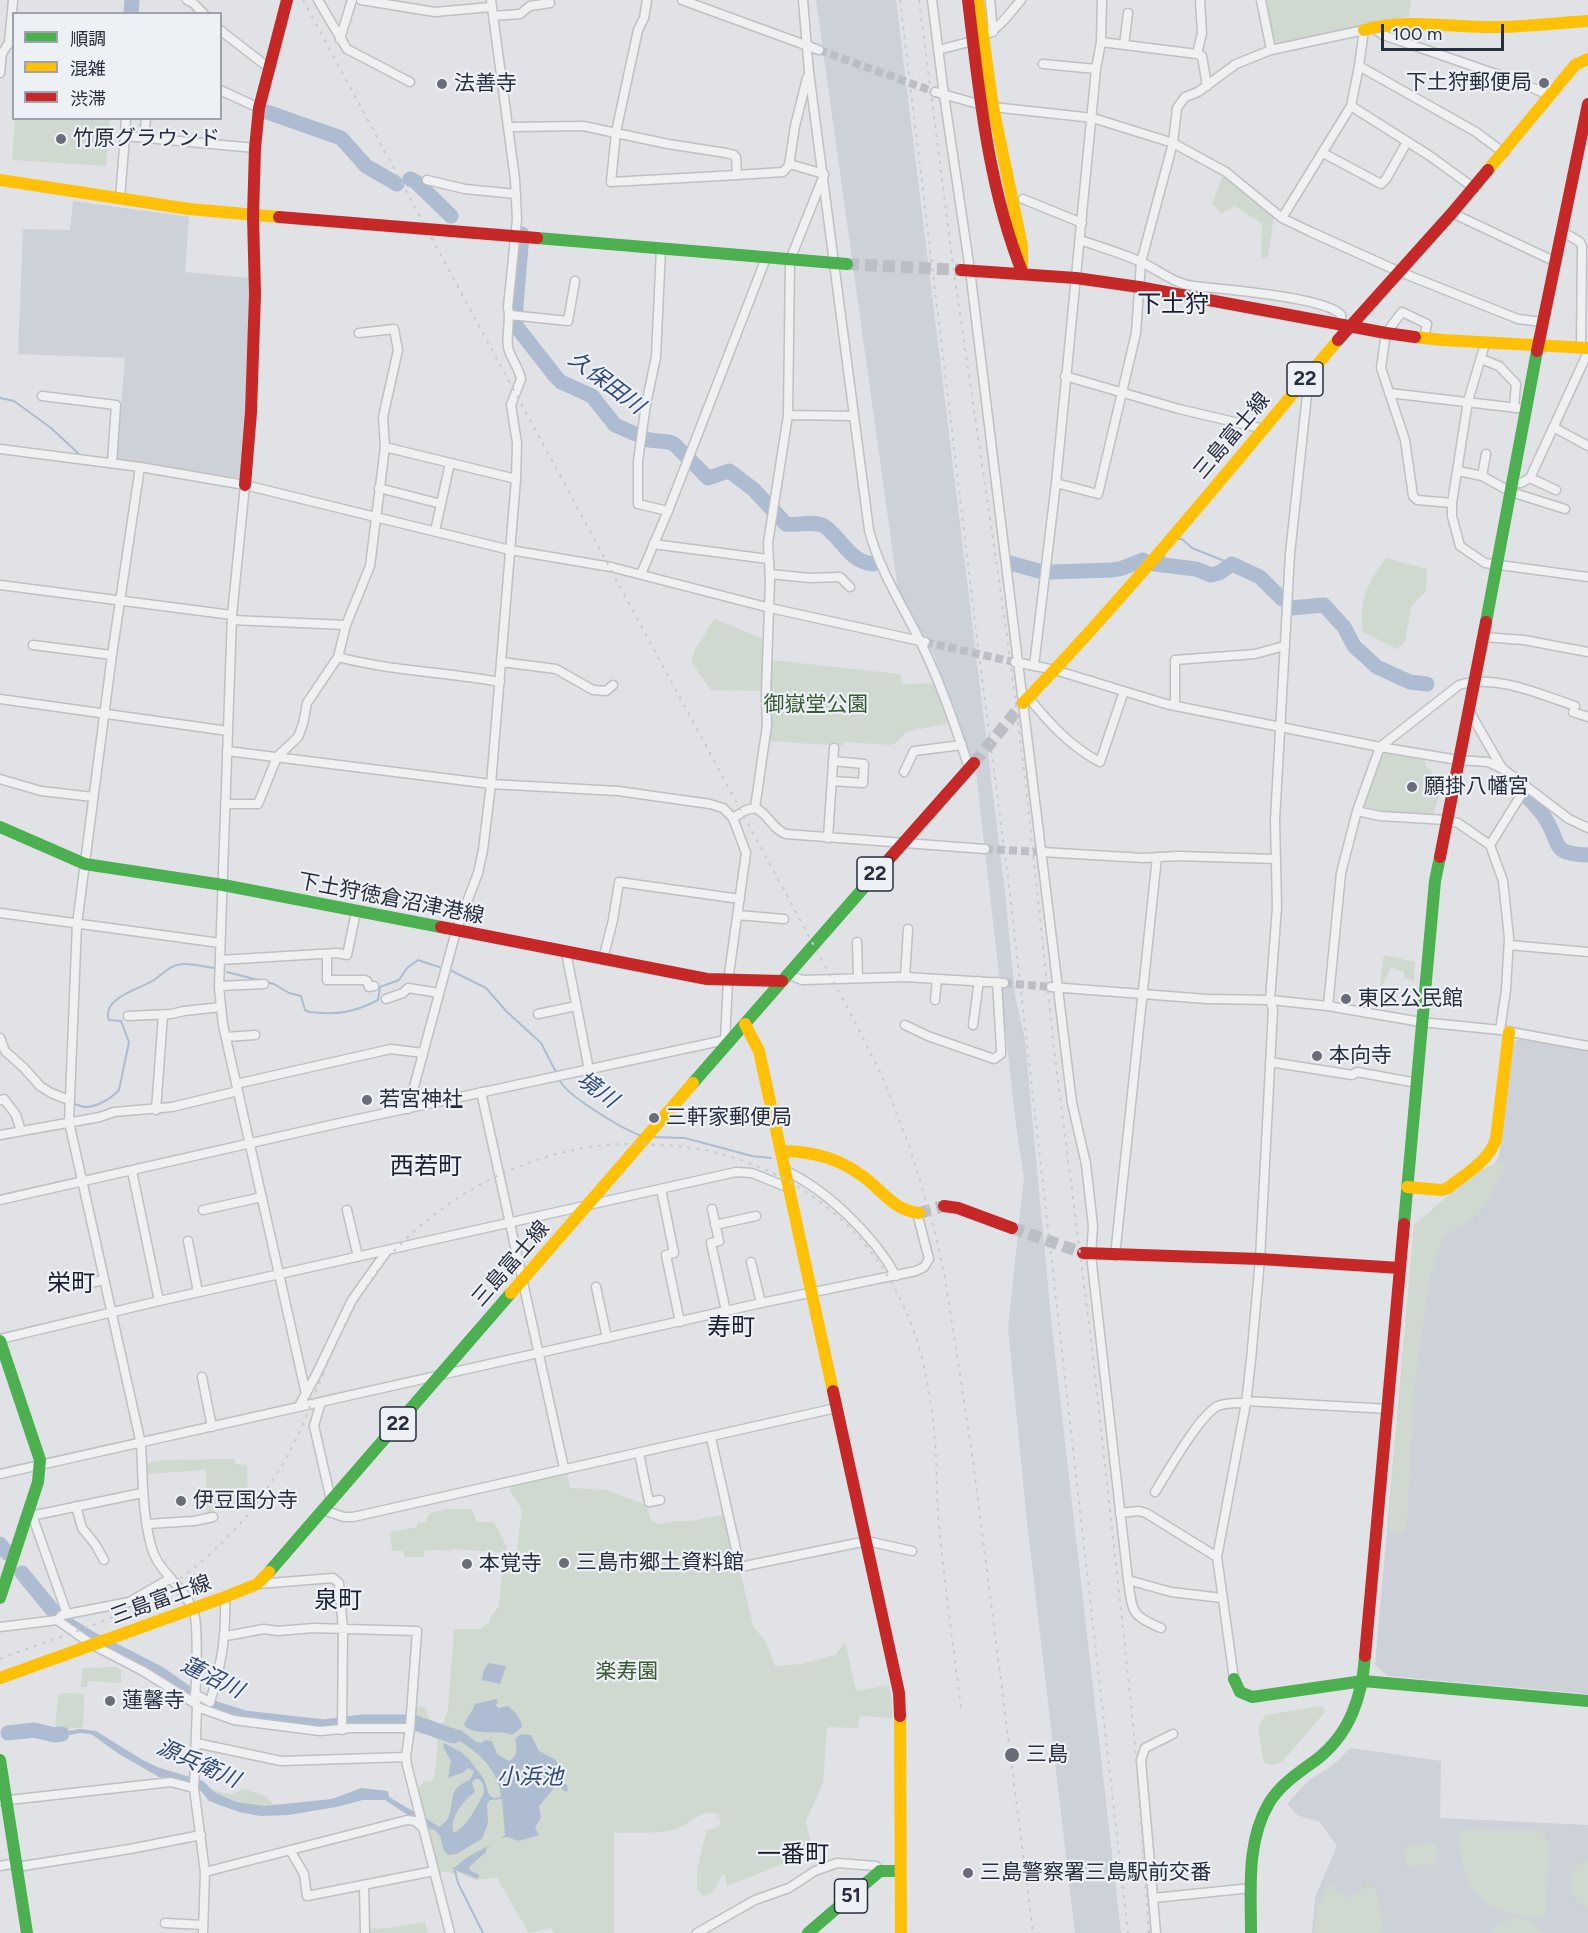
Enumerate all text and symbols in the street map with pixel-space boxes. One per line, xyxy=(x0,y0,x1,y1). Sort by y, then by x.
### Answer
legend xyxy=(12,12,222,120)
scale bar xyxy=(1384,12,1507,50)
text: 100 m xyxy=(1392,23,1442,45)
text: 順調 xyxy=(70,28,106,50)
text: 混雑 xyxy=(70,58,106,80)
place label: 下土狩郵便局 xyxy=(1406,70,1532,96)
place label: 法善寺 xyxy=(454,71,517,97)
marker: 下土狩郵便局 xyxy=(1537,76,1551,90)
marker: 法善寺 xyxy=(435,77,449,91)
text: 渋滞 xyxy=(70,88,106,110)
place label: 竹原グラウンド xyxy=(73,126,220,152)
marker: 竹原グラウンド xyxy=(54,132,68,146)
district label: 下土狩 xyxy=(1137,291,1209,319)
water label: 久保田川 xyxy=(563,346,649,420)
road number: 22 xyxy=(1287,362,1323,396)
street label: 三島富士線 xyxy=(1189,388,1275,484)
park label: 御嶽堂公園 xyxy=(764,692,868,718)
place label: 願掛八幡宮 xyxy=(1424,774,1529,800)
marker: 願掛八幡宮 xyxy=(1405,780,1419,794)
road number: 22 xyxy=(857,857,893,891)
street label: 下土狩徳倉沼津港線 xyxy=(296,869,486,929)
place label: 東区公民館 xyxy=(1358,986,1463,1012)
marker: 東区公民館 xyxy=(1339,992,1353,1006)
place label: 本向寺 xyxy=(1329,1043,1392,1069)
marker: 本向寺 xyxy=(1310,1049,1324,1063)
water label: 境川 xyxy=(571,1066,623,1114)
place label: 若宮神社 xyxy=(379,1087,463,1113)
marker: 若宮神社 xyxy=(360,1093,374,1107)
place label: 三軒家郵便局 xyxy=(666,1105,792,1131)
marker: 三軒家郵便局 xyxy=(647,1111,661,1125)
district label: 西若町 xyxy=(390,1153,462,1181)
street label: 三島富士線 xyxy=(467,1216,555,1312)
district label: 栄町 xyxy=(47,1270,95,1298)
district label: 寿町 xyxy=(707,1314,755,1342)
road number: 22 xyxy=(380,1407,416,1441)
place label: 伊豆国分寺 xyxy=(193,1488,298,1514)
marker: 伊豆国分寺 xyxy=(174,1494,188,1508)
place label: 三島市郷土資料館 xyxy=(576,1550,744,1576)
place label: 本覚寺 xyxy=(479,1551,542,1577)
marker: 三島市郷土資料館 xyxy=(557,1556,571,1570)
marker: 本覚寺 xyxy=(460,1557,474,1571)
street label: 三島富士線 xyxy=(107,1570,215,1630)
district label: 泉町 xyxy=(314,1587,362,1615)
water label: 蓮沼川 xyxy=(177,1652,247,1704)
park label: 楽寿園 xyxy=(596,1659,658,1685)
place label: 蓮馨寺 xyxy=(122,1688,185,1714)
marker: 蓮馨寺 xyxy=(103,1694,117,1708)
water label: 源兵衛川 xyxy=(152,1734,244,1794)
place label: 三島 xyxy=(1026,1742,1068,1768)
marker: 三島 xyxy=(1003,1746,1021,1764)
water label: 小浜池 xyxy=(497,1765,563,1791)
district label: 一番町 xyxy=(757,1841,829,1869)
place label: 三島警察署三島駅前交番 xyxy=(980,1860,1211,1886)
marker: 三島警察署三島駅前交番 xyxy=(961,1866,975,1880)
road number: 51 xyxy=(834,1879,868,1913)

